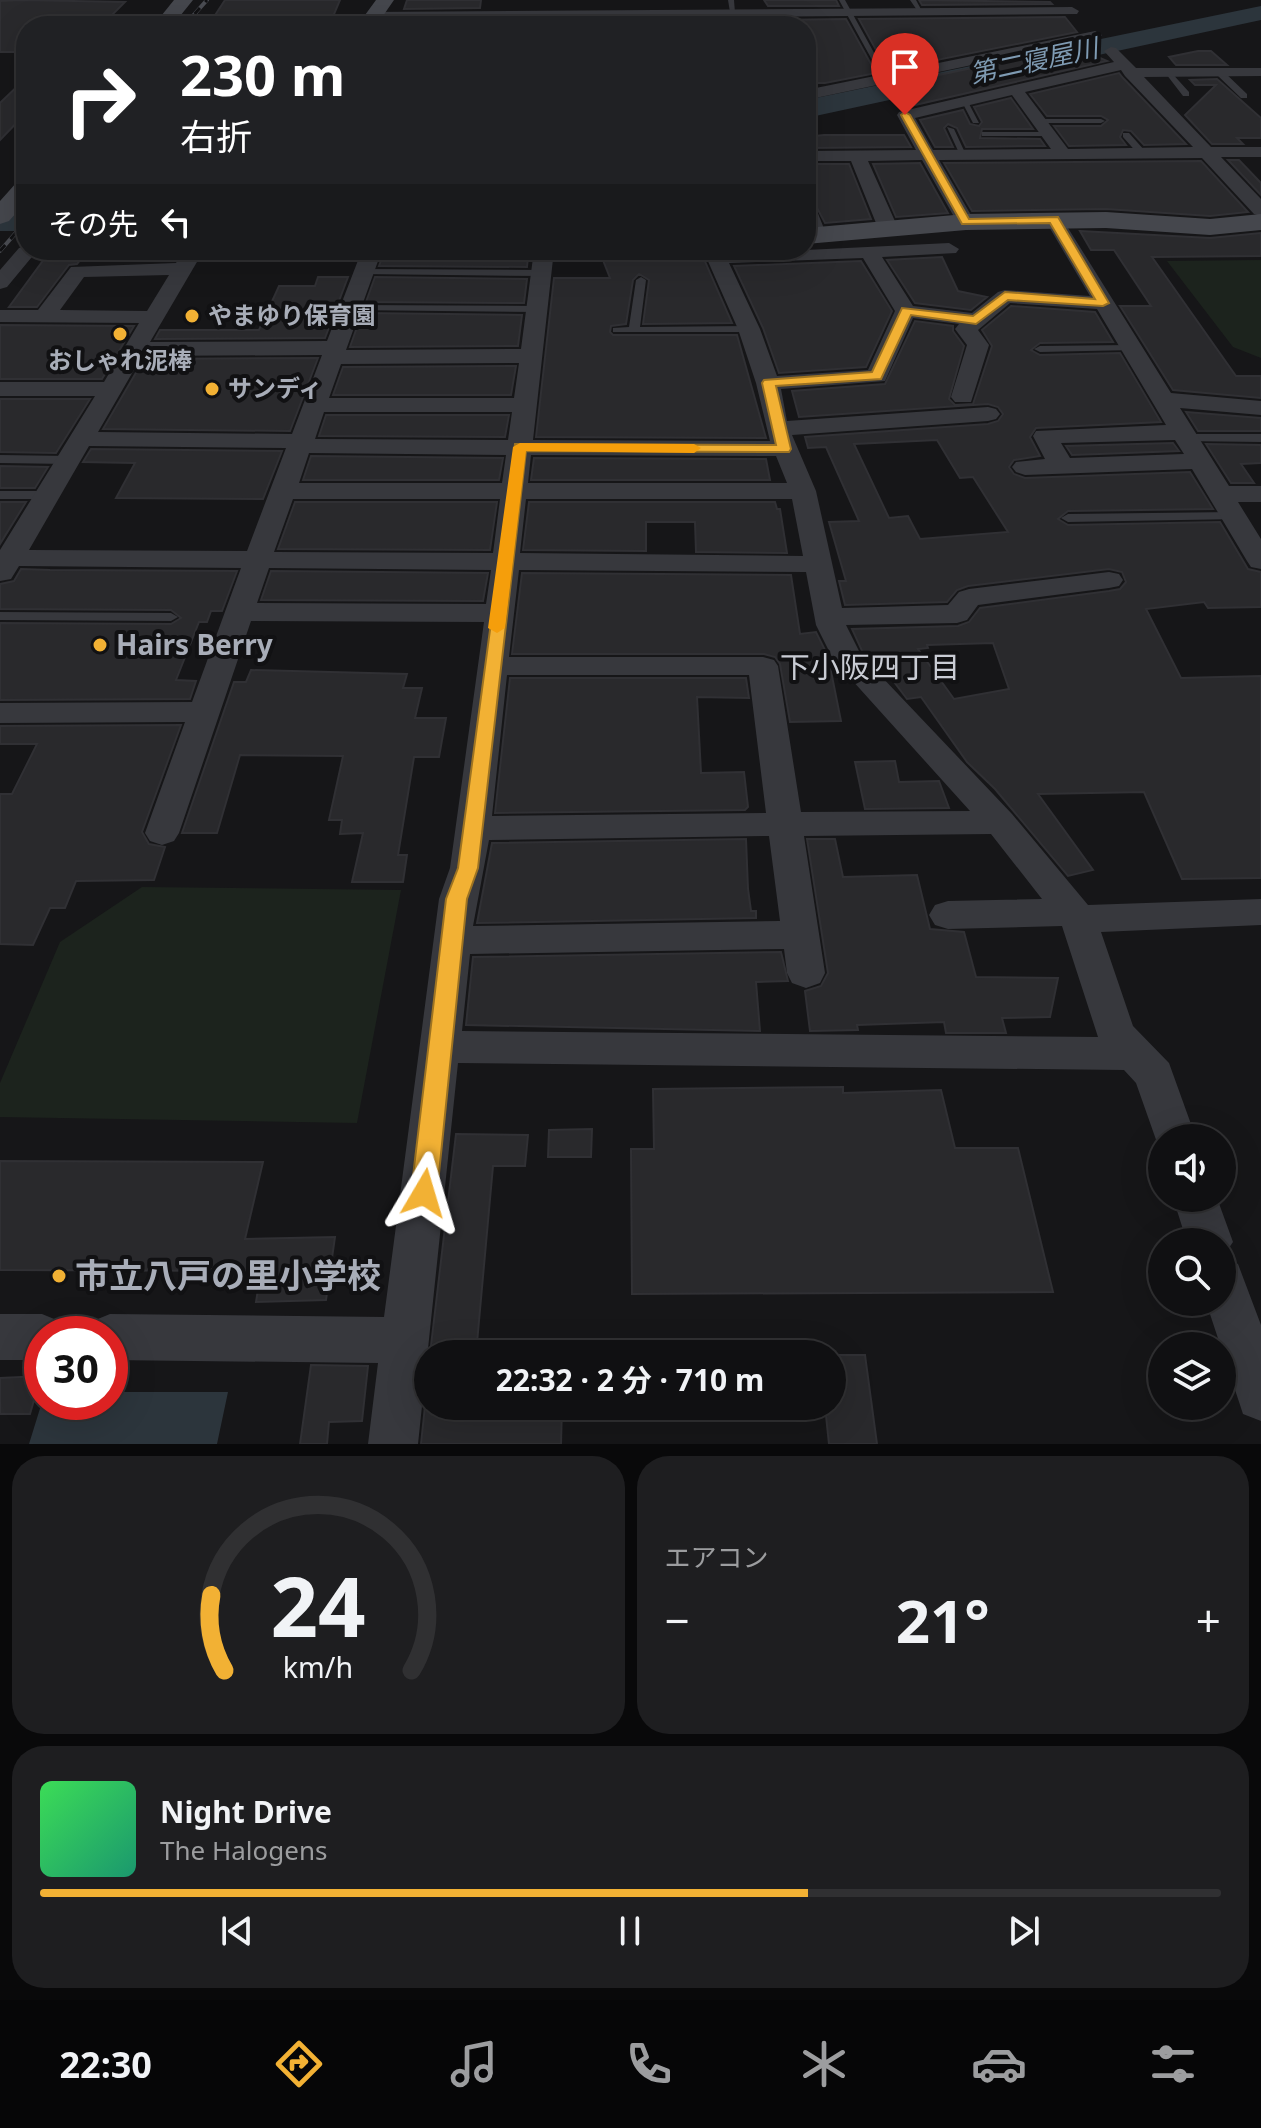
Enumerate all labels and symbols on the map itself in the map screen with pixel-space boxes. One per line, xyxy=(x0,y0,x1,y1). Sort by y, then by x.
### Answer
water label: 第二寝屋川 xyxy=(966,28,1104,91)
pin xyxy=(871,33,939,115)
place label: やまゆり保育園 xyxy=(208,298,376,331)
marker: やまゆり保育園 xyxy=(183,307,201,325)
marker: おしゃれ泥棒 xyxy=(111,325,129,343)
place label: おしゃれ泥棒 xyxy=(48,343,192,376)
place label: サンディ xyxy=(228,371,322,404)
marker: サンディ xyxy=(203,380,221,398)
place label: Hairs Berry xyxy=(116,625,273,663)
marker: Hairs Berry xyxy=(91,636,109,654)
district label: 下小阪四丁目 xyxy=(780,646,960,687)
position arrow xyxy=(382,1151,466,1235)
place label: 市立八戸の里小学校 xyxy=(75,1252,381,1298)
marker: 市立八戸の里小学校 xyxy=(50,1267,68,1285)
speed limit sign: 30 xyxy=(24,1316,128,1420)

